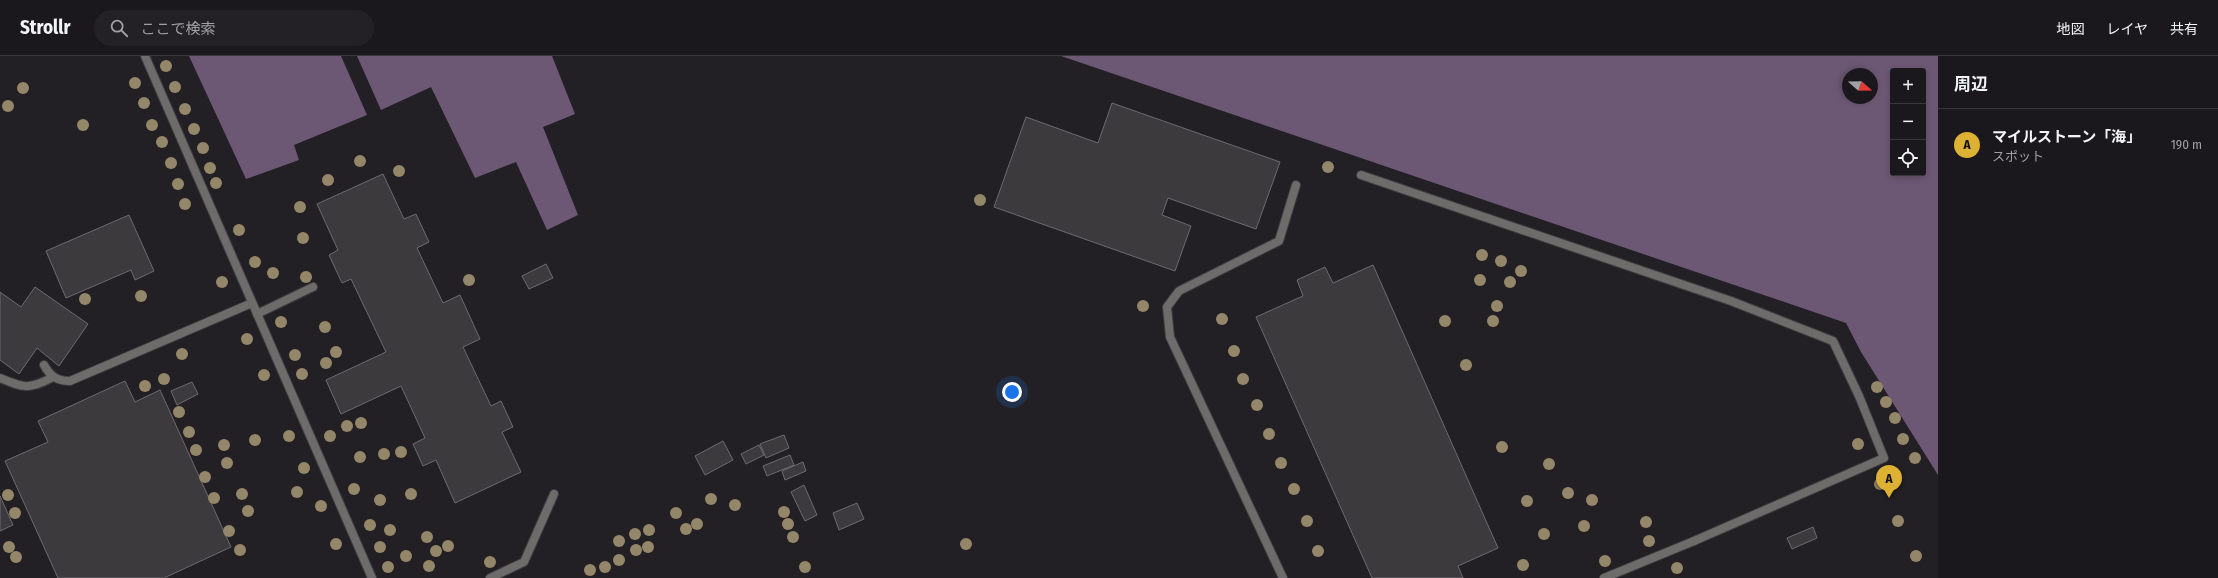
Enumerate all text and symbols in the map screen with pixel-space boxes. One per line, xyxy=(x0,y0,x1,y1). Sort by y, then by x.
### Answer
search box xyxy=(94,10,374,46)
text: Strollr xyxy=(20,16,70,39)
icon: search xyxy=(108,17,130,39)
text: ここで検索 xyxy=(140,20,215,38)
text: 地図 xyxy=(2056,21,2084,38)
text: レイヤ xyxy=(2106,21,2148,38)
text: 共有 xyxy=(2170,21,2198,38)
north arrow xyxy=(1842,68,1878,104)
map controls xyxy=(1890,68,1926,176)
button: + xyxy=(1890,68,1926,104)
text: 周辺 xyxy=(1954,74,1988,95)
button: − xyxy=(1890,104,1926,140)
text: マイルストーン「海」 xyxy=(1992,128,2141,146)
text: A xyxy=(1963,137,1971,152)
text: 190 m xyxy=(2171,137,2202,152)
button: locate xyxy=(1890,140,1926,176)
text: スポット xyxy=(1992,149,2044,164)
your location xyxy=(1002,382,1022,402)
pin: A xyxy=(1876,465,1902,498)

